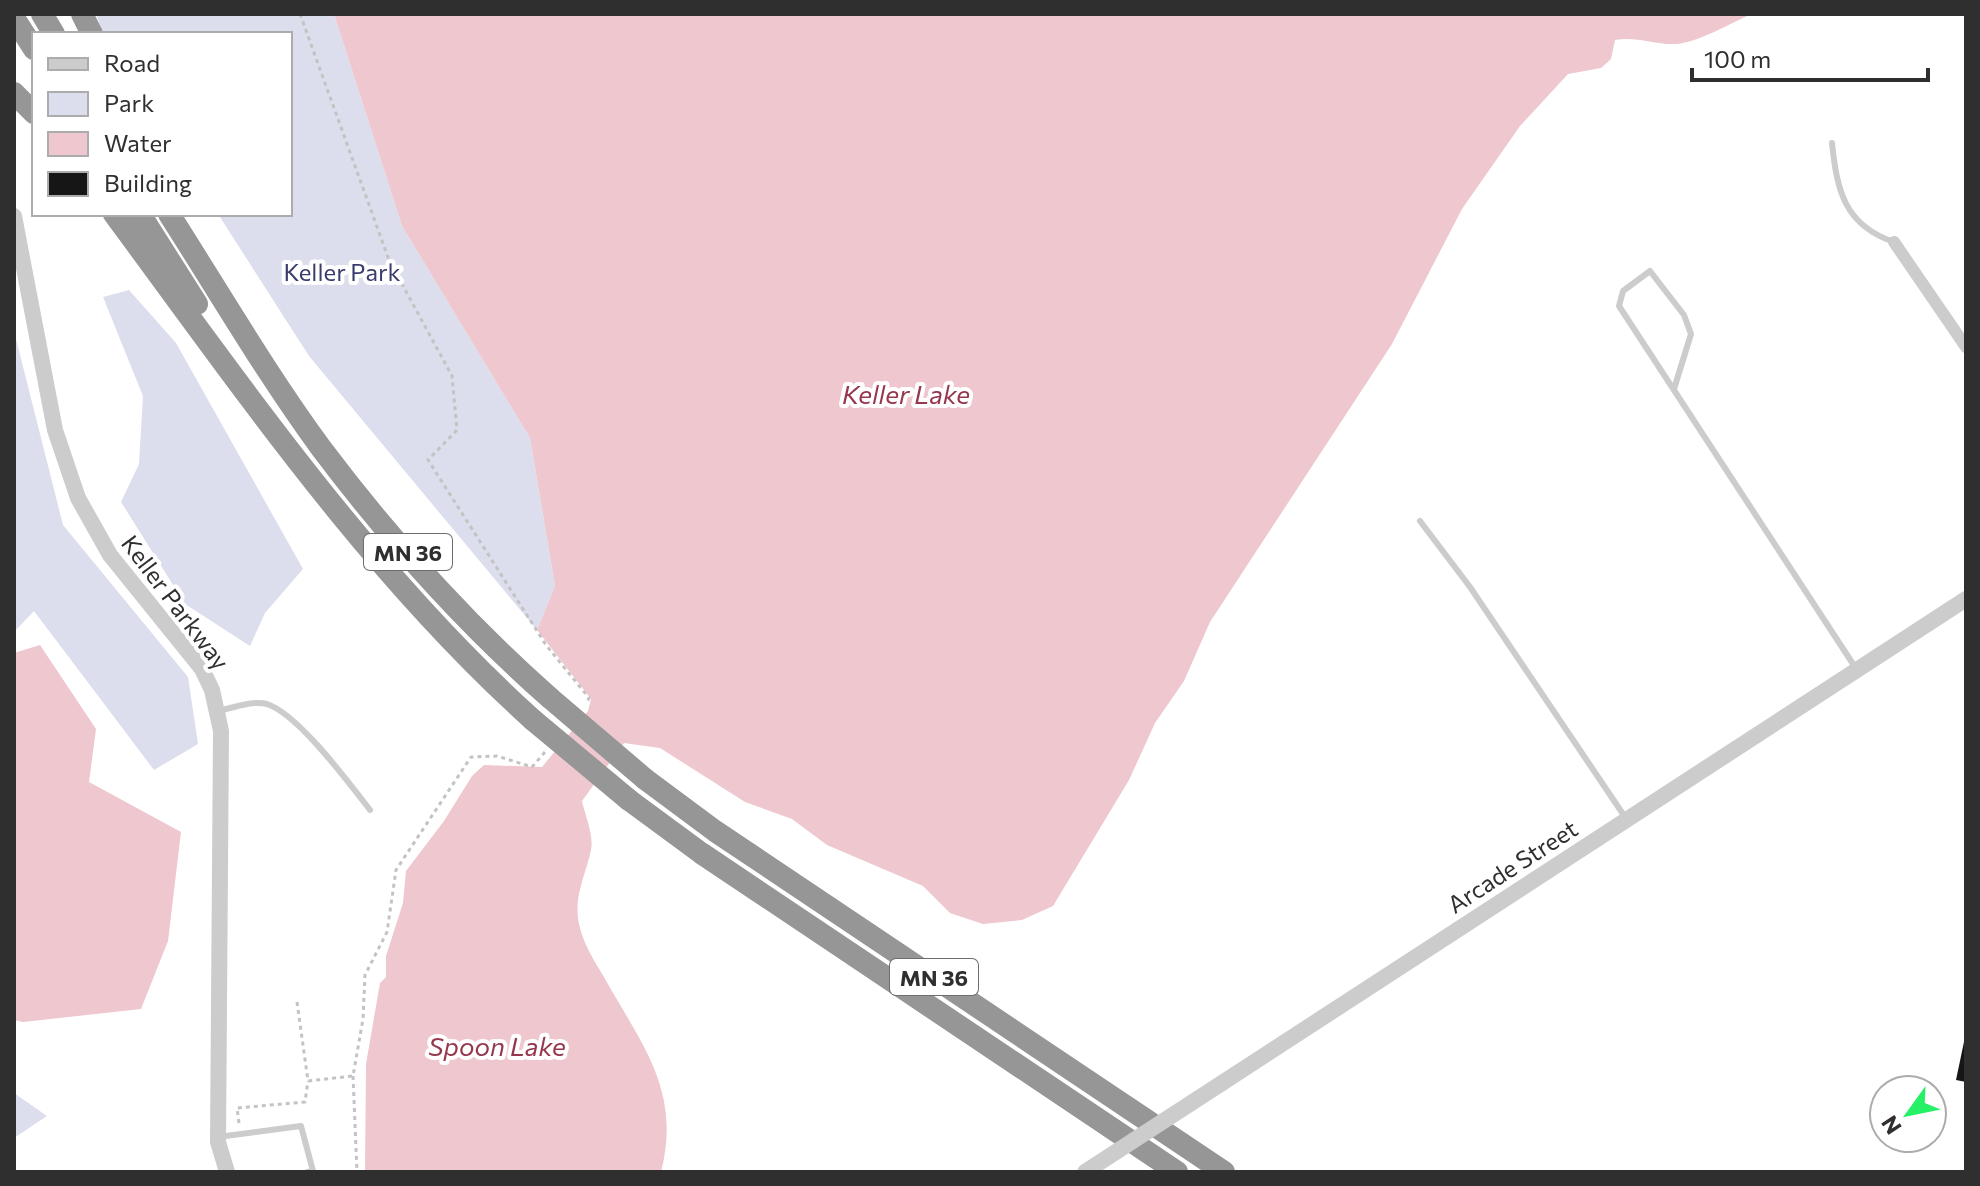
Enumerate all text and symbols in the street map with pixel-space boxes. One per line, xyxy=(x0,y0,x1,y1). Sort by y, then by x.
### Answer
legend xyxy=(32,32,292,216)
scale bar xyxy=(1692,32,1928,82)
text: 100 m xyxy=(1704,44,1771,73)
text: Road xyxy=(104,48,160,77)
text: Park xyxy=(104,88,154,117)
text: Water xyxy=(104,128,172,157)
text: Building xyxy=(104,168,192,197)
park label: Keller Park xyxy=(283,257,401,286)
water label: Keller Lake xyxy=(842,378,970,409)
street label: Keller Parkway xyxy=(116,529,236,675)
road number: MN 36 xyxy=(364,534,452,570)
street label: Arcade Street xyxy=(1442,813,1583,919)
road number: MN 36 xyxy=(890,959,978,995)
water label: Spoon Lake xyxy=(428,1030,566,1061)
north arrow xyxy=(1868,1074,1948,1154)
text: N xyxy=(1875,1111,1907,1139)

